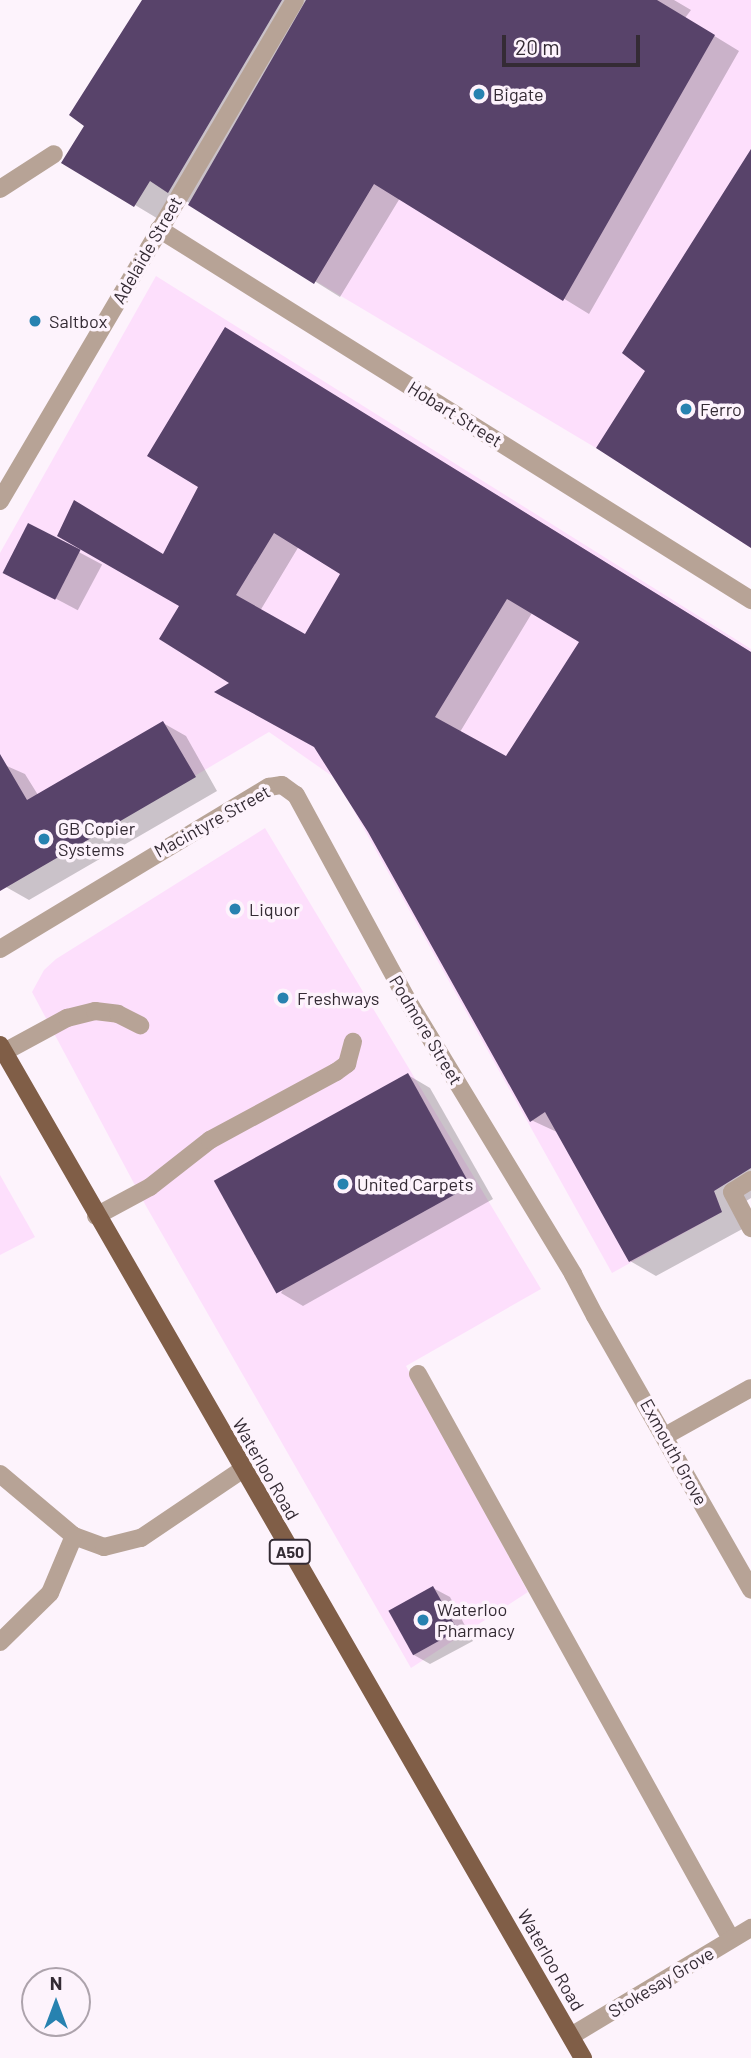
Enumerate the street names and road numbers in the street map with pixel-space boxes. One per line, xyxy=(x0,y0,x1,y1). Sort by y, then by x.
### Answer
street label: Adelaide Street xyxy=(108,193,186,307)
street label: Hobart Street xyxy=(404,377,506,451)
street label: Macintyre Street xyxy=(150,780,274,862)
street label: Podmore Street xyxy=(385,972,467,1088)
street label: Exmouth Grove xyxy=(636,1395,712,1509)
street label: Waterloo Road xyxy=(228,1414,304,1524)
road number: A50 xyxy=(267,1540,313,1564)
street label: Waterloo Road xyxy=(513,1905,589,2015)
street label: Stokesay Grove xyxy=(604,1942,718,2022)

